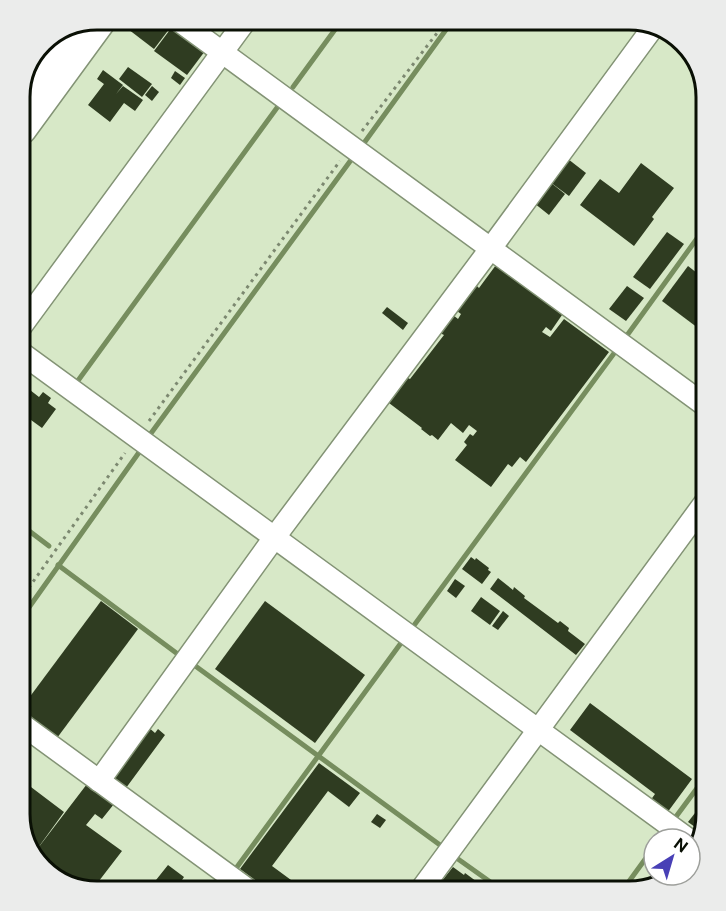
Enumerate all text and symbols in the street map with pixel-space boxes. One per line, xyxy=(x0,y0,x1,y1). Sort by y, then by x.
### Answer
north arrow xyxy=(642,827,702,887)
text: N xyxy=(670,834,691,857)

